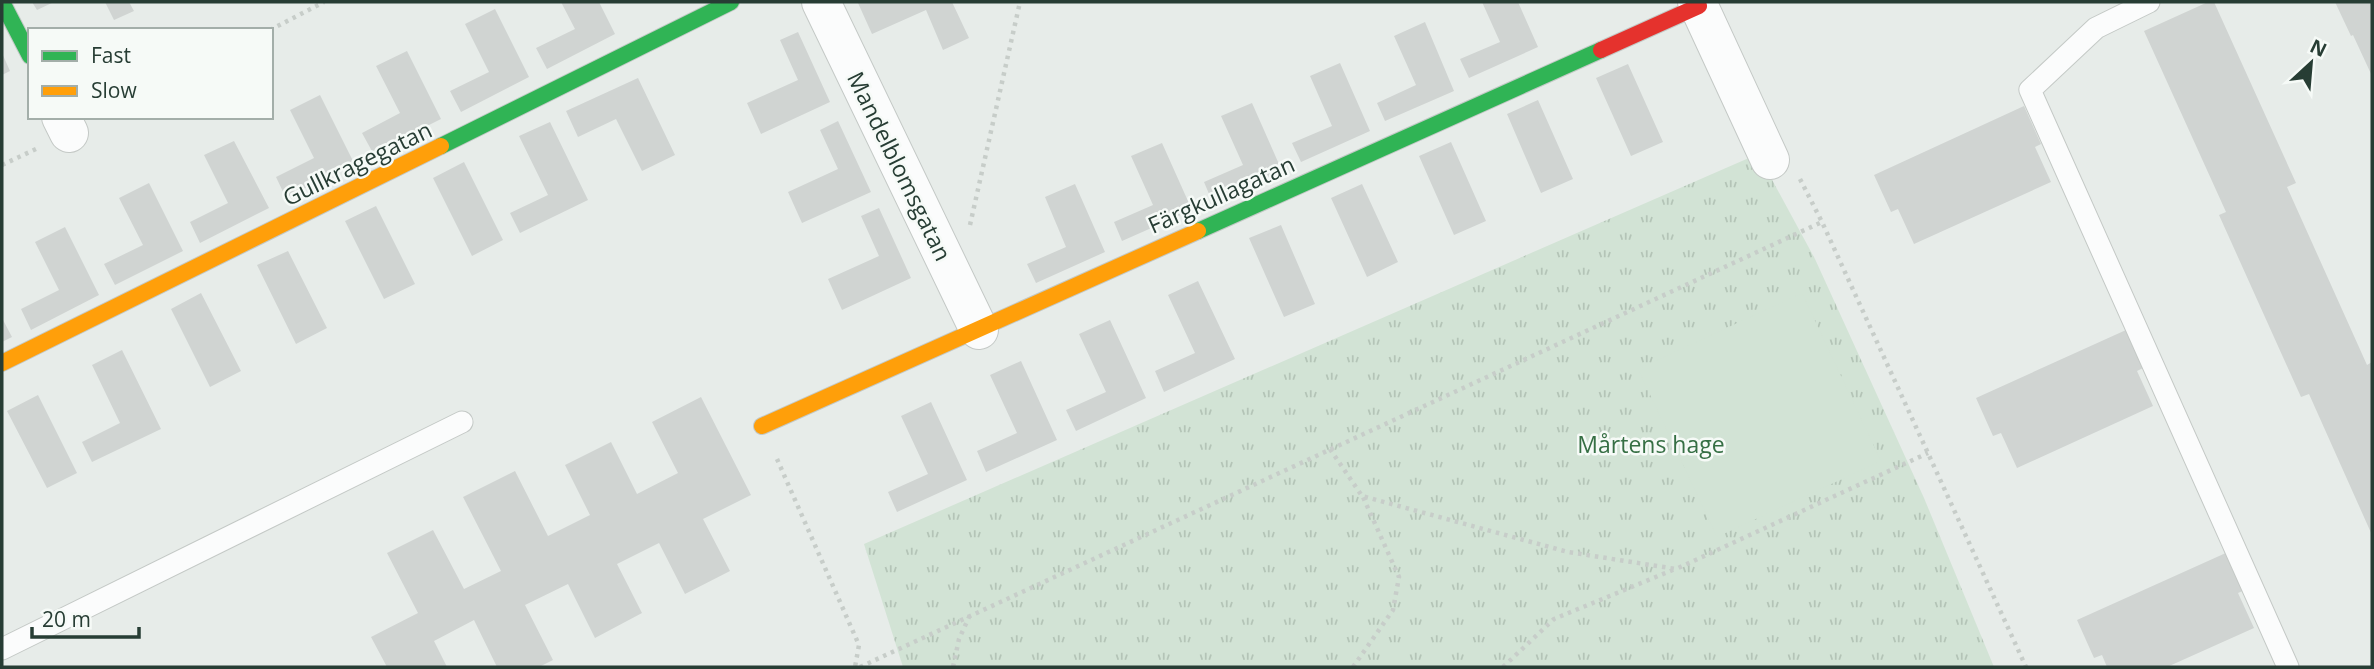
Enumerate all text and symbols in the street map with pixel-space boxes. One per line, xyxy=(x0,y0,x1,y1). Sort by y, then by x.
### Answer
legend xyxy=(28,28,273,119)
north arrow xyxy=(2276,28,2346,98)
text: N xyxy=(2306,33,2331,63)
text: Fast xyxy=(91,41,131,69)
street label: Mandelblomsgatan xyxy=(840,66,960,266)
text: Slow xyxy=(91,76,137,104)
street label: Gullkragegatan xyxy=(277,113,437,213)
street label: Färgkullagatan xyxy=(1143,147,1299,241)
park label: Mårtens hage xyxy=(1577,428,1725,460)
scale bar xyxy=(32,596,138,640)
text: 20 m xyxy=(42,605,91,633)

